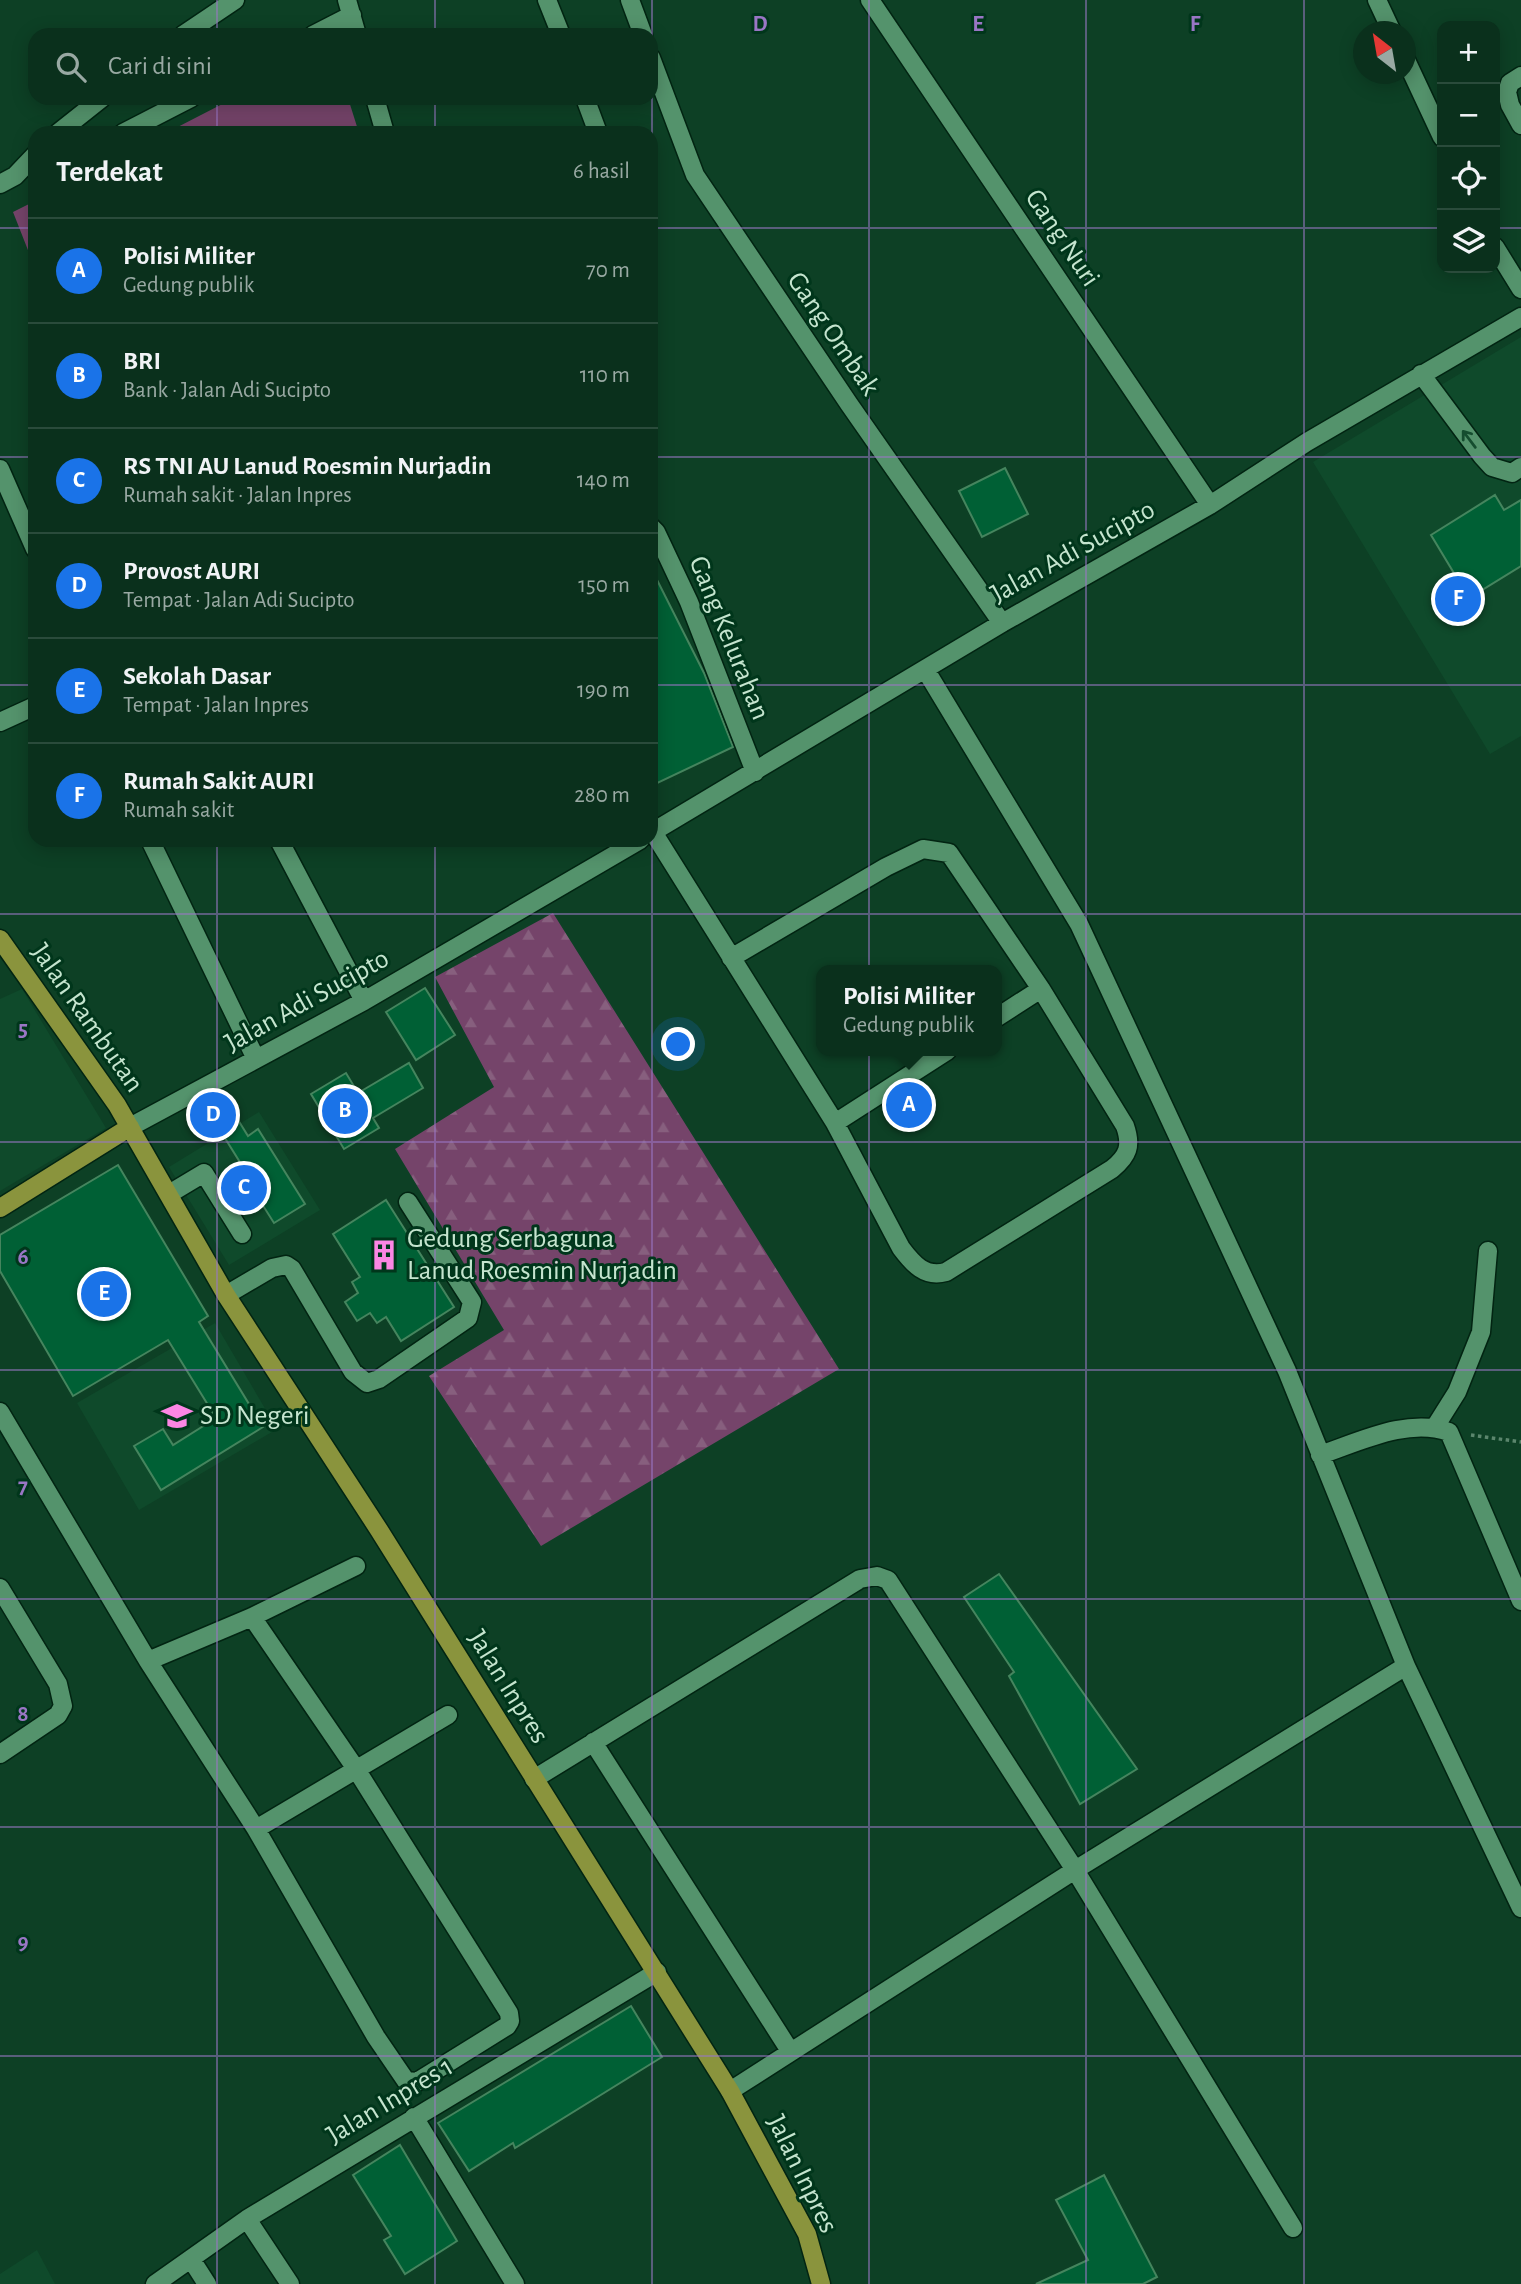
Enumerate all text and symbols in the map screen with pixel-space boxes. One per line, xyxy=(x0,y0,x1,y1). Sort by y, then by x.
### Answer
text: D xyxy=(752,13,768,36)
text: E xyxy=(972,13,984,36)
text: F xyxy=(1190,13,1201,36)
north arrow xyxy=(1353,21,1416,84)
map controls xyxy=(1437,21,1500,273)
button: + xyxy=(1437,21,1500,84)
search box xyxy=(28,28,658,105)
icon: search xyxy=(52,48,90,86)
text: Cari di sini xyxy=(108,53,212,79)
button: − xyxy=(1437,84,1500,147)
button: locate xyxy=(1437,147,1500,210)
text: Terdekat xyxy=(56,157,163,187)
text: 6 hasil xyxy=(573,160,630,183)
street label: Gang Nuri xyxy=(1019,184,1105,292)
button: layers xyxy=(1437,210,1500,273)
text: Polisi Militer xyxy=(123,243,255,269)
text: A xyxy=(72,259,86,282)
text: 70 m xyxy=(586,259,630,282)
street label: Gang Ombak xyxy=(782,267,884,401)
text: Gedung publik xyxy=(123,274,254,297)
text: BRI xyxy=(123,348,161,374)
text: B xyxy=(72,364,86,387)
text: 110 m xyxy=(580,364,630,387)
text: Bank · Jalan Adi Sucipto xyxy=(123,379,331,402)
one-way arrow xyxy=(1462,430,1476,449)
text: RS TNI AU Lanud Roesmin Nurjadin xyxy=(123,453,492,479)
text: C xyxy=(73,469,85,492)
text: 140 m xyxy=(577,469,630,492)
text: Rumah sakit · Jalan Inpres xyxy=(123,484,352,507)
street label: Jalan Adi Sucipto xyxy=(986,495,1160,609)
street label: Gang Kelurahan xyxy=(683,552,775,724)
text: Provost AURI xyxy=(123,558,260,584)
pin: F xyxy=(1435,573,1481,625)
text: D xyxy=(71,574,87,597)
text: 150 m xyxy=(578,574,630,597)
text: Tempat · Jalan Adi Sucipto xyxy=(123,589,354,612)
text: Sekolah Dasar xyxy=(123,663,271,689)
text: E xyxy=(73,679,85,702)
text: 190 m xyxy=(577,679,630,702)
text: Tempat · Jalan Inpres xyxy=(123,694,309,717)
text: Rumah Sakit AURI xyxy=(123,768,315,794)
text: F xyxy=(74,784,84,807)
text: 280 m xyxy=(574,784,630,807)
text: Rumah sakit xyxy=(123,799,234,822)
street label: Jalan Rambutan xyxy=(26,939,148,1097)
street label: Jalan Adi Sucipto xyxy=(220,944,394,1058)
popup xyxy=(816,965,1002,1056)
text: Polisi Militer xyxy=(843,983,975,1009)
text: Gedung publik xyxy=(843,1014,974,1037)
text: 5 xyxy=(18,1018,28,1041)
your location xyxy=(661,1027,695,1061)
pin: A xyxy=(886,1079,932,1131)
pin: B xyxy=(322,1085,368,1137)
pin: D xyxy=(190,1089,236,1141)
pin: C xyxy=(221,1162,267,1214)
place label: Gedung Serbaguna Lanud Roesmin Nurjadin xyxy=(407,1225,677,1285)
building icon: Gedung Serbaguna Lanud Roesmin Nurjadin xyxy=(367,1238,401,1272)
text: 6 xyxy=(17,1246,29,1269)
pin: E xyxy=(81,1268,127,1320)
school or university icon: SD Negeri xyxy=(160,1399,194,1433)
place label: SD Negeri xyxy=(200,1402,309,1430)
text: 7 xyxy=(18,1475,28,1498)
street label: Jalan Inpres xyxy=(462,1625,554,1749)
text: 8 xyxy=(17,1703,29,1726)
text: 9 xyxy=(17,1931,29,1954)
street label: Jalan Inpres 1 xyxy=(322,2052,458,2150)
street label: Jalan Inpres xyxy=(761,2111,843,2237)

